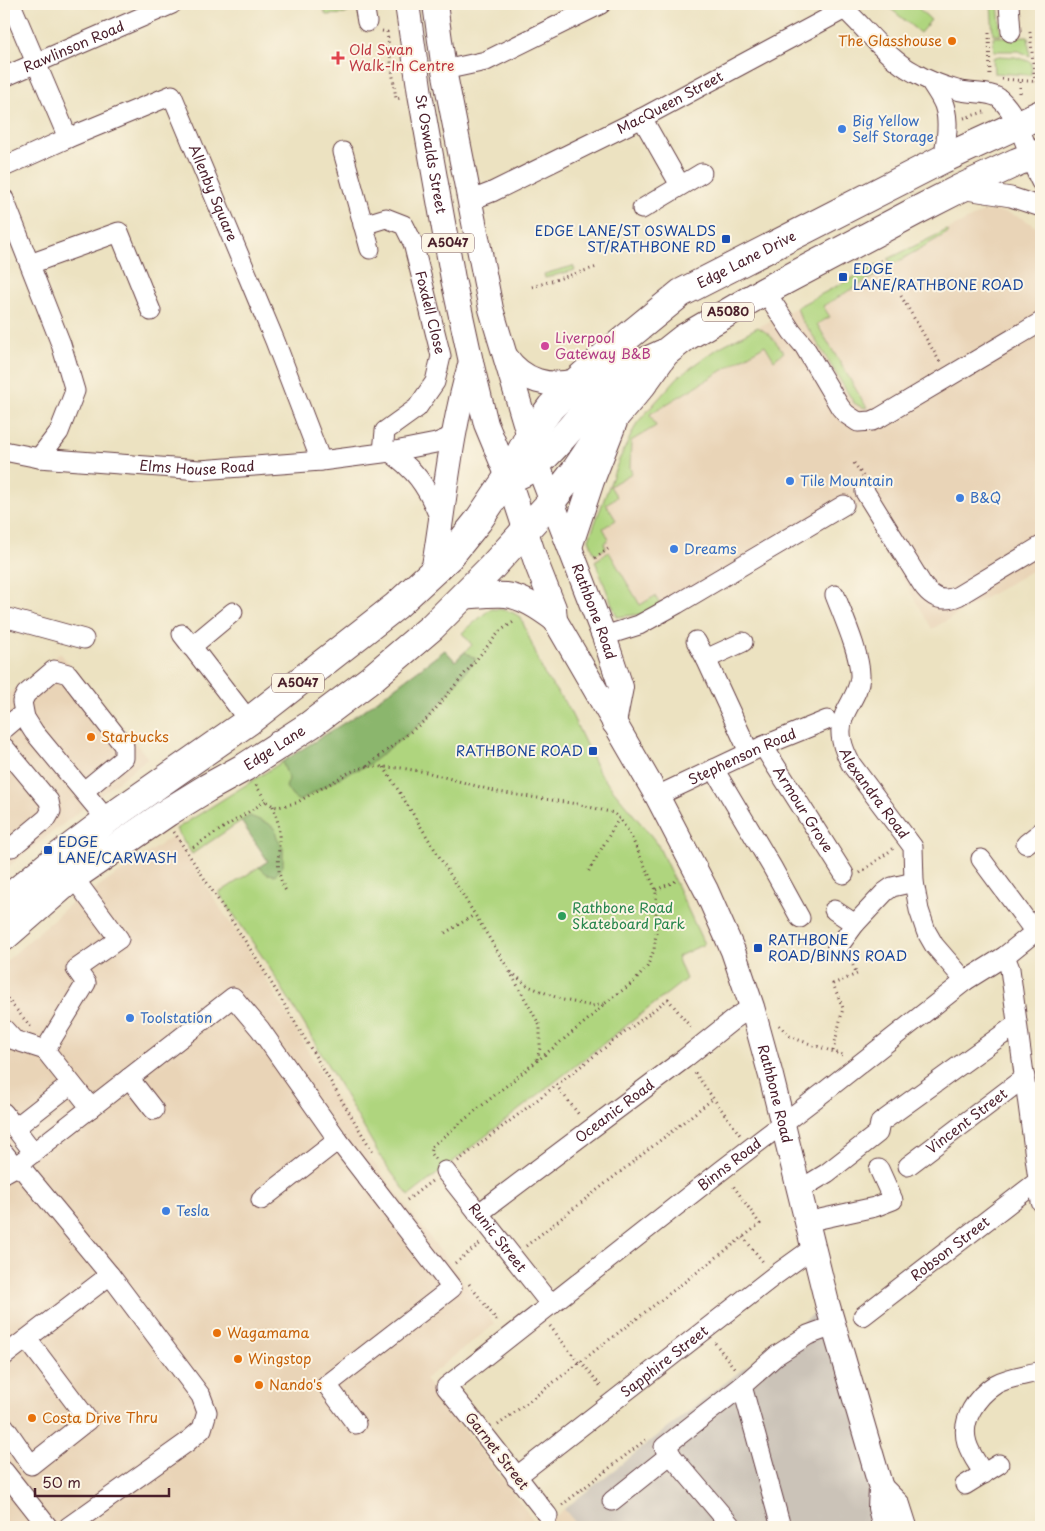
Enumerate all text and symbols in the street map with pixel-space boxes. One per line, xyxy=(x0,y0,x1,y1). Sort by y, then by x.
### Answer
street label: Rawlinson Road xyxy=(20,15,127,77)
place label: The Glasshouse xyxy=(838,30,942,51)
marker: The Glasshouse xyxy=(946,35,958,47)
place label: Old Swan Walk-In Centre xyxy=(349,39,454,76)
marker: Old Swan Walk-In Centre xyxy=(331,51,345,65)
street label: MacQueen Street xyxy=(613,65,727,139)
street label: St Oswalds Street xyxy=(410,93,452,216)
place label: Big Yellow Self Storage xyxy=(852,110,934,147)
marker: Big Yellow Self Storage xyxy=(836,123,848,135)
street label: Allenby Square xyxy=(184,141,243,244)
place label: EDGE LANE/ST OSWALDS ST/RATHBONE RD xyxy=(535,220,716,257)
street label: Edge Lane Drive xyxy=(693,225,799,293)
marker: EDGE LANE/ST OSWALDS ST/RATHBONE RD xyxy=(720,233,732,245)
road number: A5047 xyxy=(422,234,474,252)
place label: EDGE LANE/RATHBONE ROAD xyxy=(853,258,1024,295)
street label: Foxdell Close xyxy=(410,268,451,356)
marker: EDGE LANE/RATHBONE ROAD xyxy=(837,271,849,283)
road number: A5080 xyxy=(702,302,754,322)
place label: Liverpool Gateway B&B xyxy=(555,327,651,364)
marker: Liverpool Gateway B&B xyxy=(539,340,551,352)
street label: Elms House Road xyxy=(139,455,255,480)
place label: Tile Mountain xyxy=(800,470,893,491)
marker: Tile Mountain xyxy=(784,475,796,487)
place label: B&Q xyxy=(970,487,1001,508)
marker: B&Q xyxy=(954,492,966,504)
place label: Dreams xyxy=(684,538,737,559)
marker: Dreams xyxy=(668,543,680,555)
street label: Rathbone Road xyxy=(567,560,622,662)
road number: A5047 xyxy=(272,674,324,692)
street label: Edge Lane xyxy=(239,720,309,775)
street label: Stephenson Road xyxy=(685,723,799,790)
place label: Starbucks xyxy=(101,726,169,747)
marker: Starbucks xyxy=(85,731,97,743)
place label: RATHBONE ROAD xyxy=(456,740,583,761)
marker: RATHBONE ROAD xyxy=(587,745,599,757)
street label: Alexandra Road xyxy=(835,745,914,843)
street label: Armour Grove xyxy=(768,762,839,856)
place label: EDGE LANE/CARWASH xyxy=(58,831,177,868)
marker: EDGE LANE/CARWASH xyxy=(42,844,54,856)
place label: Rathbone Road Skateboard Park xyxy=(572,897,686,934)
marker: Rathbone Road Skateboard Park xyxy=(556,910,568,922)
place label: RATHBONE ROAD/BINNS ROAD xyxy=(768,929,907,966)
marker: RATHBONE ROAD/BINNS ROAD xyxy=(752,942,764,954)
place label: Toolstation xyxy=(140,1007,212,1028)
marker: Toolstation xyxy=(124,1012,136,1024)
street label: Rathbone Road xyxy=(753,1042,798,1145)
street label: Oceanic Road xyxy=(570,1074,658,1148)
street label: Vincent Street xyxy=(922,1083,1012,1159)
street label: Binns Road xyxy=(693,1133,766,1195)
street label: Runic Street xyxy=(464,1198,532,1277)
place label: Tesla xyxy=(176,1200,210,1221)
marker: Tesla xyxy=(160,1205,172,1217)
street label: Robson Street xyxy=(906,1211,994,1286)
street label: Sapphire Street xyxy=(616,1320,713,1402)
place label: Wagamama xyxy=(227,1322,309,1343)
marker: Wagamama xyxy=(211,1327,223,1339)
place label: Wingstop xyxy=(248,1348,311,1369)
marker: Wingstop xyxy=(232,1353,244,1365)
place label: Nando's xyxy=(269,1374,322,1395)
marker: Nando's xyxy=(253,1379,265,1391)
place label: Costa Drive Thru xyxy=(42,1407,158,1428)
street label: Garnet Street xyxy=(460,1407,535,1494)
marker: Costa Drive Thru xyxy=(26,1412,38,1424)
scale bar xyxy=(35,1466,169,1498)
text: 50 m xyxy=(42,1470,81,1493)

